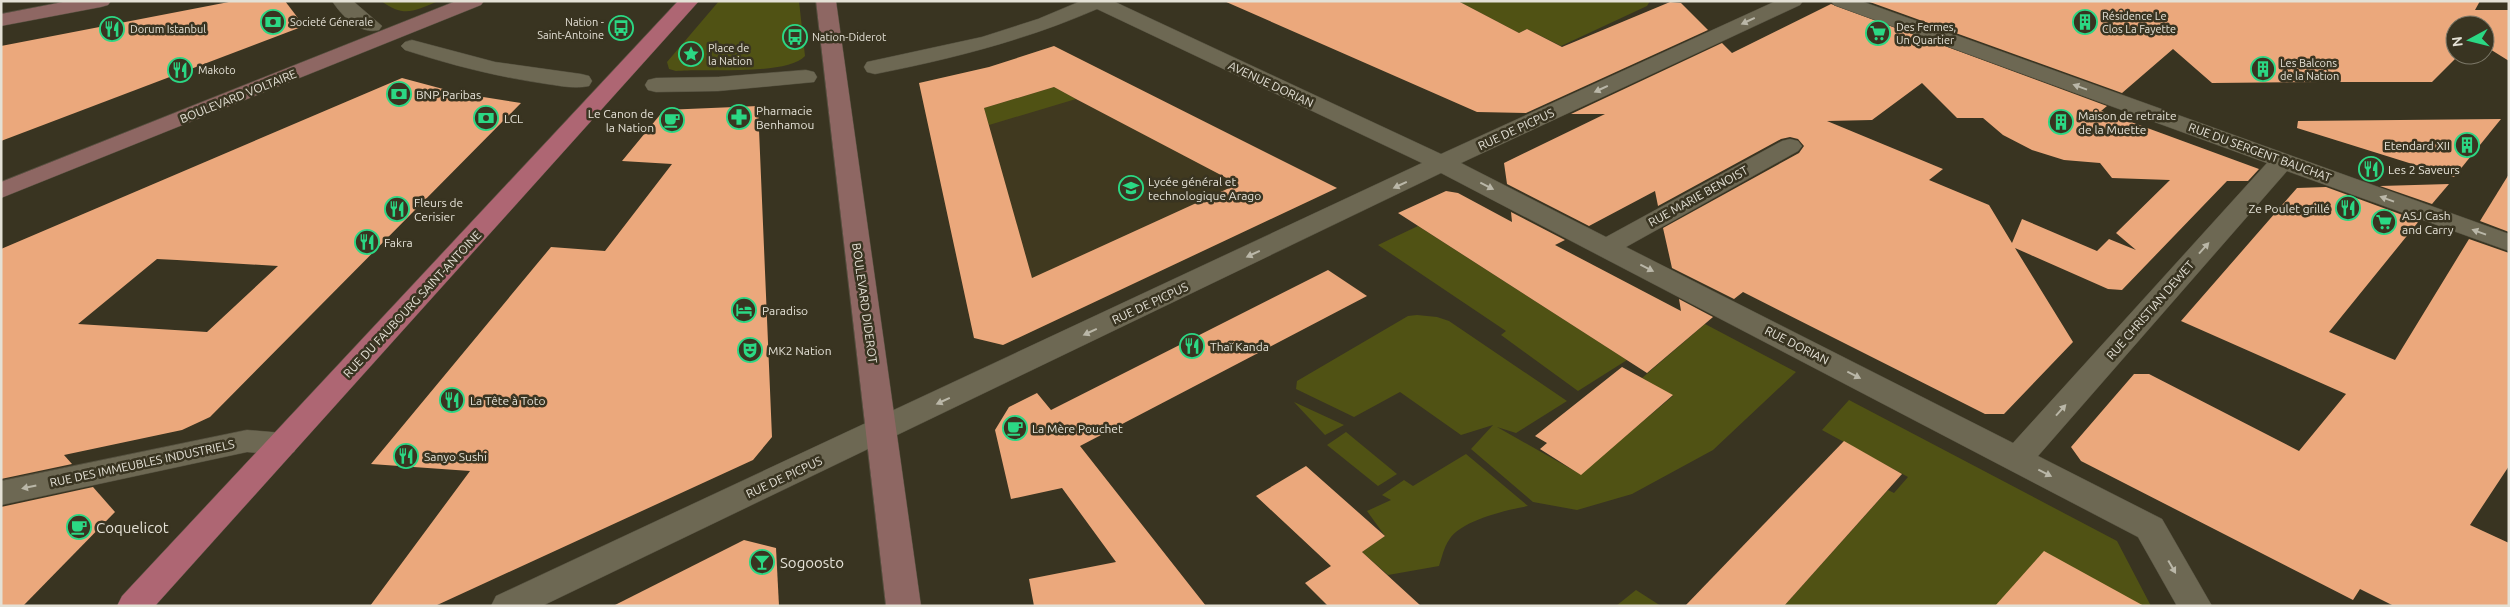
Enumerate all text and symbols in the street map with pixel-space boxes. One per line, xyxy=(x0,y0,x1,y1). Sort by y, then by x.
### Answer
bank icon: Societé Génerale xyxy=(260,9,286,35)
building icon: Résidence Le Clos La Fayette xyxy=(2072,9,2098,35)
place label: Résidence Le Clos La Fayette xyxy=(2102,10,2176,35)
bus stop icon: Nation - Saint-Antoine xyxy=(608,15,634,41)
north arrow xyxy=(2445,15,2495,65)
restaurant icon: Dorum Istanbul xyxy=(99,16,125,42)
place label: Societé Génerale xyxy=(290,16,373,28)
place label: Nation - Saint-Antoine xyxy=(537,16,604,41)
one-way arrow xyxy=(1741,17,1755,25)
supermarket icon: Des Fermes, Un Quartier xyxy=(1865,20,1891,46)
place label: Des Fermes, Un Quartier xyxy=(1896,21,1956,46)
place label: Dorum Istanbul xyxy=(130,23,206,35)
bus stop icon: Nation-Diderot xyxy=(782,24,808,50)
place label: Nation-Diderot xyxy=(812,31,887,43)
text: N xyxy=(2449,35,2466,48)
place icon: Place de la Nation xyxy=(678,41,704,67)
place label: Place de la Nation xyxy=(708,42,752,67)
building icon: Les Balcons de la Nation xyxy=(2250,56,2276,82)
restaurant icon: Makoto xyxy=(167,57,193,83)
place label: Les Balcons de la Nation xyxy=(2280,57,2339,82)
street label: AVENUE DORIAN xyxy=(1226,59,1316,109)
place label: Makoto xyxy=(198,64,236,76)
street label: BOULEVARD VOLTAIRE xyxy=(178,67,298,125)
bank icon: BNP Paribas xyxy=(386,81,412,107)
one-way arrow xyxy=(2072,83,2087,90)
one-way arrow xyxy=(1594,86,1608,94)
place label: BNP Paribas xyxy=(416,88,481,101)
pharmacy icon: Pharmacie Benhamou xyxy=(726,104,752,130)
place label: Pharmacie Benhamou xyxy=(756,104,814,131)
bank icon: LCL xyxy=(473,105,499,131)
street label: RUE DE PICPUS xyxy=(1476,106,1556,152)
place label: Le Canon de la Nation xyxy=(588,107,654,134)
cafe icon: Le Canon de la Nation xyxy=(659,107,685,133)
building icon: Maison de retraite de la Muette xyxy=(2048,109,2074,135)
place label: Maison de retraite de la Muette xyxy=(2078,109,2177,136)
place label: LCL xyxy=(504,112,523,125)
street label: RUE DU SERGENT BAUCHAT xyxy=(2187,120,2333,184)
building icon: Etendard XII xyxy=(2454,132,2480,158)
place label: Etendard XII xyxy=(2384,139,2450,152)
restaurant icon: Les 2 Saveurs xyxy=(2358,156,2384,182)
street label: RUE MARIE BENOIST xyxy=(1646,163,1750,229)
place label: Les 2 Saveurs xyxy=(2388,163,2460,176)
school or university icon: Lycée général et technologique Arago xyxy=(1118,175,1144,201)
place label: Lycée général et technologique Arago xyxy=(1148,175,1261,202)
one-way arrow xyxy=(1392,180,1407,189)
one-way arrow xyxy=(1480,182,1494,190)
restaurant icon: Ze Poulet grillé xyxy=(2335,195,2361,221)
one-way arrow xyxy=(2379,195,2394,202)
restaurant icon: Fleurs de Cerisier xyxy=(384,196,410,222)
place label: Fleurs de Cerisier xyxy=(414,196,463,223)
place label: Ze Poulet grillé xyxy=(2248,202,2330,215)
supermarket icon: ASJ Cash and Carry xyxy=(2371,209,2397,235)
place label: ASJ Cash and Carry xyxy=(2402,209,2454,236)
street label: RUE DU FAUBOURG SAINT-ANTOINE xyxy=(341,228,484,380)
one-way arrow xyxy=(2471,228,2486,236)
restaurant icon: Fakra xyxy=(354,229,380,255)
place label: Fakra xyxy=(384,236,413,249)
street label: BOULEVARD DIDEROT xyxy=(850,242,880,364)
one-way arrow xyxy=(2198,242,2209,255)
one-way arrow xyxy=(1246,251,1260,259)
street label: RUE CHRISTIAN DEWET xyxy=(2104,258,2197,362)
one-way arrow xyxy=(1640,264,1654,272)
street label: RUE DE PICPUS xyxy=(1110,280,1190,326)
hotel icon: Paradiso xyxy=(731,297,757,323)
place label: Paradiso xyxy=(762,304,808,317)
street label: RUE DORIAN xyxy=(1763,323,1831,367)
one-way arrow xyxy=(1083,328,1097,336)
restaurant icon: Thaï Kanda xyxy=(1179,333,1205,359)
theatre icon: MK2 Nation xyxy=(737,337,763,363)
place label: Thaï Kanda xyxy=(1210,340,1269,353)
place label: MK2 Nation xyxy=(768,344,832,357)
one-way arrow xyxy=(1847,371,1861,379)
restaurant icon: La Tête à Toto xyxy=(439,387,465,413)
place label: La Tête à Toto xyxy=(470,394,546,407)
one-way arrow xyxy=(936,397,950,405)
one-way arrow xyxy=(2056,403,2067,416)
cafe icon: La Mère Pouchet xyxy=(1002,415,1028,441)
place label: La Mère Pouchet xyxy=(1032,422,1123,435)
street label: RUE DES IMMEUBLES INDUSTRIELS xyxy=(48,437,236,489)
restaurant icon: Sanyo Sushi xyxy=(393,443,419,469)
place label: Sanyo Sushi xyxy=(424,450,487,463)
street label: RUE DE PICPUS xyxy=(744,454,824,500)
one-way arrow xyxy=(2038,469,2052,477)
one-way arrow xyxy=(20,484,36,492)
cafe icon: Coquelicot xyxy=(66,514,92,540)
place label: Coquelicot xyxy=(96,519,169,536)
bar icon: Sogoosto xyxy=(749,549,775,575)
place label: Sogoosto xyxy=(780,554,844,571)
one-way arrow xyxy=(2168,560,2177,573)

